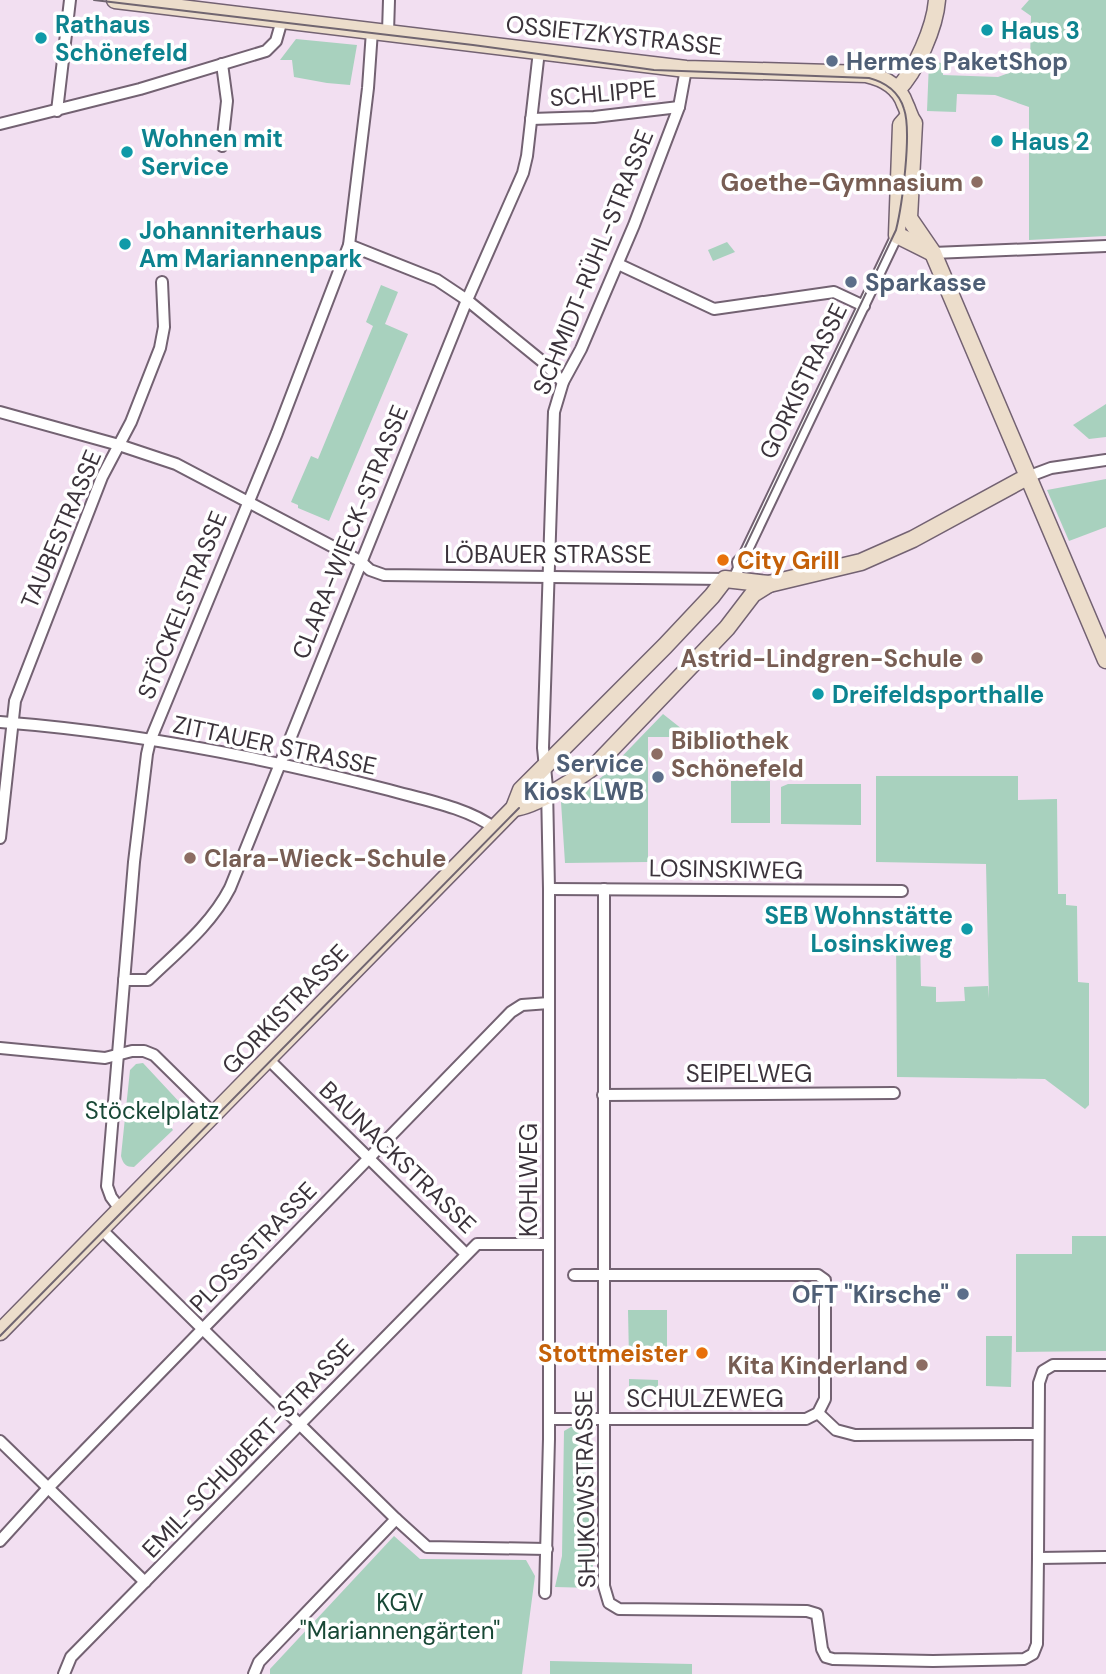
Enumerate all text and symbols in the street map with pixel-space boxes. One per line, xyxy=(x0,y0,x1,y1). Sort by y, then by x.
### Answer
street label: OSSIETZKYSTRASSE xyxy=(504,8,724,62)
place label: Rathaus Schönefeld xyxy=(55,9,188,68)
place label: Haus 3 xyxy=(1001,15,1080,46)
marker: Haus 3 xyxy=(979,22,995,38)
marker: Rathaus Schönefeld xyxy=(33,30,49,46)
place label: Hermes PaketShop xyxy=(846,46,1068,77)
marker: Hermes PaketShop xyxy=(824,53,840,69)
street label: SCHLIPPE xyxy=(548,73,658,113)
place label: Wohnen mit Service xyxy=(141,123,283,182)
street label: SCHMIDT-RÜHL-STRASSE xyxy=(526,125,660,399)
place label: Haus 2 xyxy=(1011,126,1089,157)
marker: Haus 2 xyxy=(989,133,1005,149)
marker: Wohnen mit Service xyxy=(119,144,135,160)
place label: Goethe-Gymnasium xyxy=(721,167,963,198)
marker: Goethe-Gymnasium xyxy=(969,174,985,190)
place label: Johanniterhaus Am Mariannenpark xyxy=(139,215,362,274)
marker: Johanniterhaus Am Mariannenpark xyxy=(117,236,133,252)
place label: Sparkasse xyxy=(865,267,987,298)
marker: Sparkasse xyxy=(843,274,859,290)
street label: GORKISTRASSE xyxy=(752,298,854,464)
street label: CLARA-WIECK-STRASSE xyxy=(285,401,415,663)
street label: TAUBESTRASSE xyxy=(14,445,108,613)
street label: STÖCKELSTRASSE xyxy=(130,506,234,704)
street label: LÖBAUER STRASSE xyxy=(444,539,652,570)
place label: City Grill xyxy=(737,545,840,576)
marker: City Grill xyxy=(715,552,731,568)
place label: Astrid-Lindgren-Schule xyxy=(680,643,963,674)
marker: Astrid-Lindgren-Schule xyxy=(969,650,985,666)
place label: Dreifeldsporthalle xyxy=(832,679,1044,710)
marker: Dreifeldsporthalle xyxy=(810,686,826,702)
street label: ZITTAUER STRASSE xyxy=(170,708,380,782)
place label: Bibliothek Schönefeld xyxy=(671,725,804,784)
marker: Bibliothek Schönefeld xyxy=(649,746,665,762)
place label: Service Kiosk LWB xyxy=(523,748,644,807)
marker: Service Kiosk LWB xyxy=(650,769,666,785)
place label: Clara-Wieck-Schule xyxy=(204,843,446,874)
marker: Clara-Wieck-Schule xyxy=(182,850,198,866)
street label: LOSINSKIWEG xyxy=(649,852,803,886)
place label: SEB Wohnstätte Losinskiweg xyxy=(764,900,953,959)
marker: SEB Wohnstätte Losinskiweg xyxy=(959,921,975,937)
street label: GORKISTRASSE xyxy=(215,937,355,1081)
street label: SEIPELWEG xyxy=(686,1058,812,1089)
street label: BAUNACKSTRASSE xyxy=(313,1074,483,1240)
park label: Stöckelplatz xyxy=(85,1095,219,1126)
street label: KOHLWEG xyxy=(513,1123,544,1237)
street label: PLOSSSTRASSE xyxy=(183,1175,323,1319)
place label: OFT "Kirsche" xyxy=(792,1279,949,1310)
marker: OFT "Kirsche" xyxy=(955,1286,971,1302)
street label: EMIL-SCHUBERT-STRASSE xyxy=(135,1332,361,1564)
place label: Stottmeister xyxy=(538,1338,688,1369)
marker: Stottmeister xyxy=(694,1345,710,1361)
place label: Kita Kinderland xyxy=(728,1350,908,1381)
marker: Kita Kinderland xyxy=(914,1357,930,1373)
street label: SCHULZEWEG xyxy=(626,1383,784,1414)
street label: SHUKOWSTRASSE xyxy=(568,1390,602,1588)
park label: KGV "Mariannengärten" xyxy=(300,1587,500,1646)

